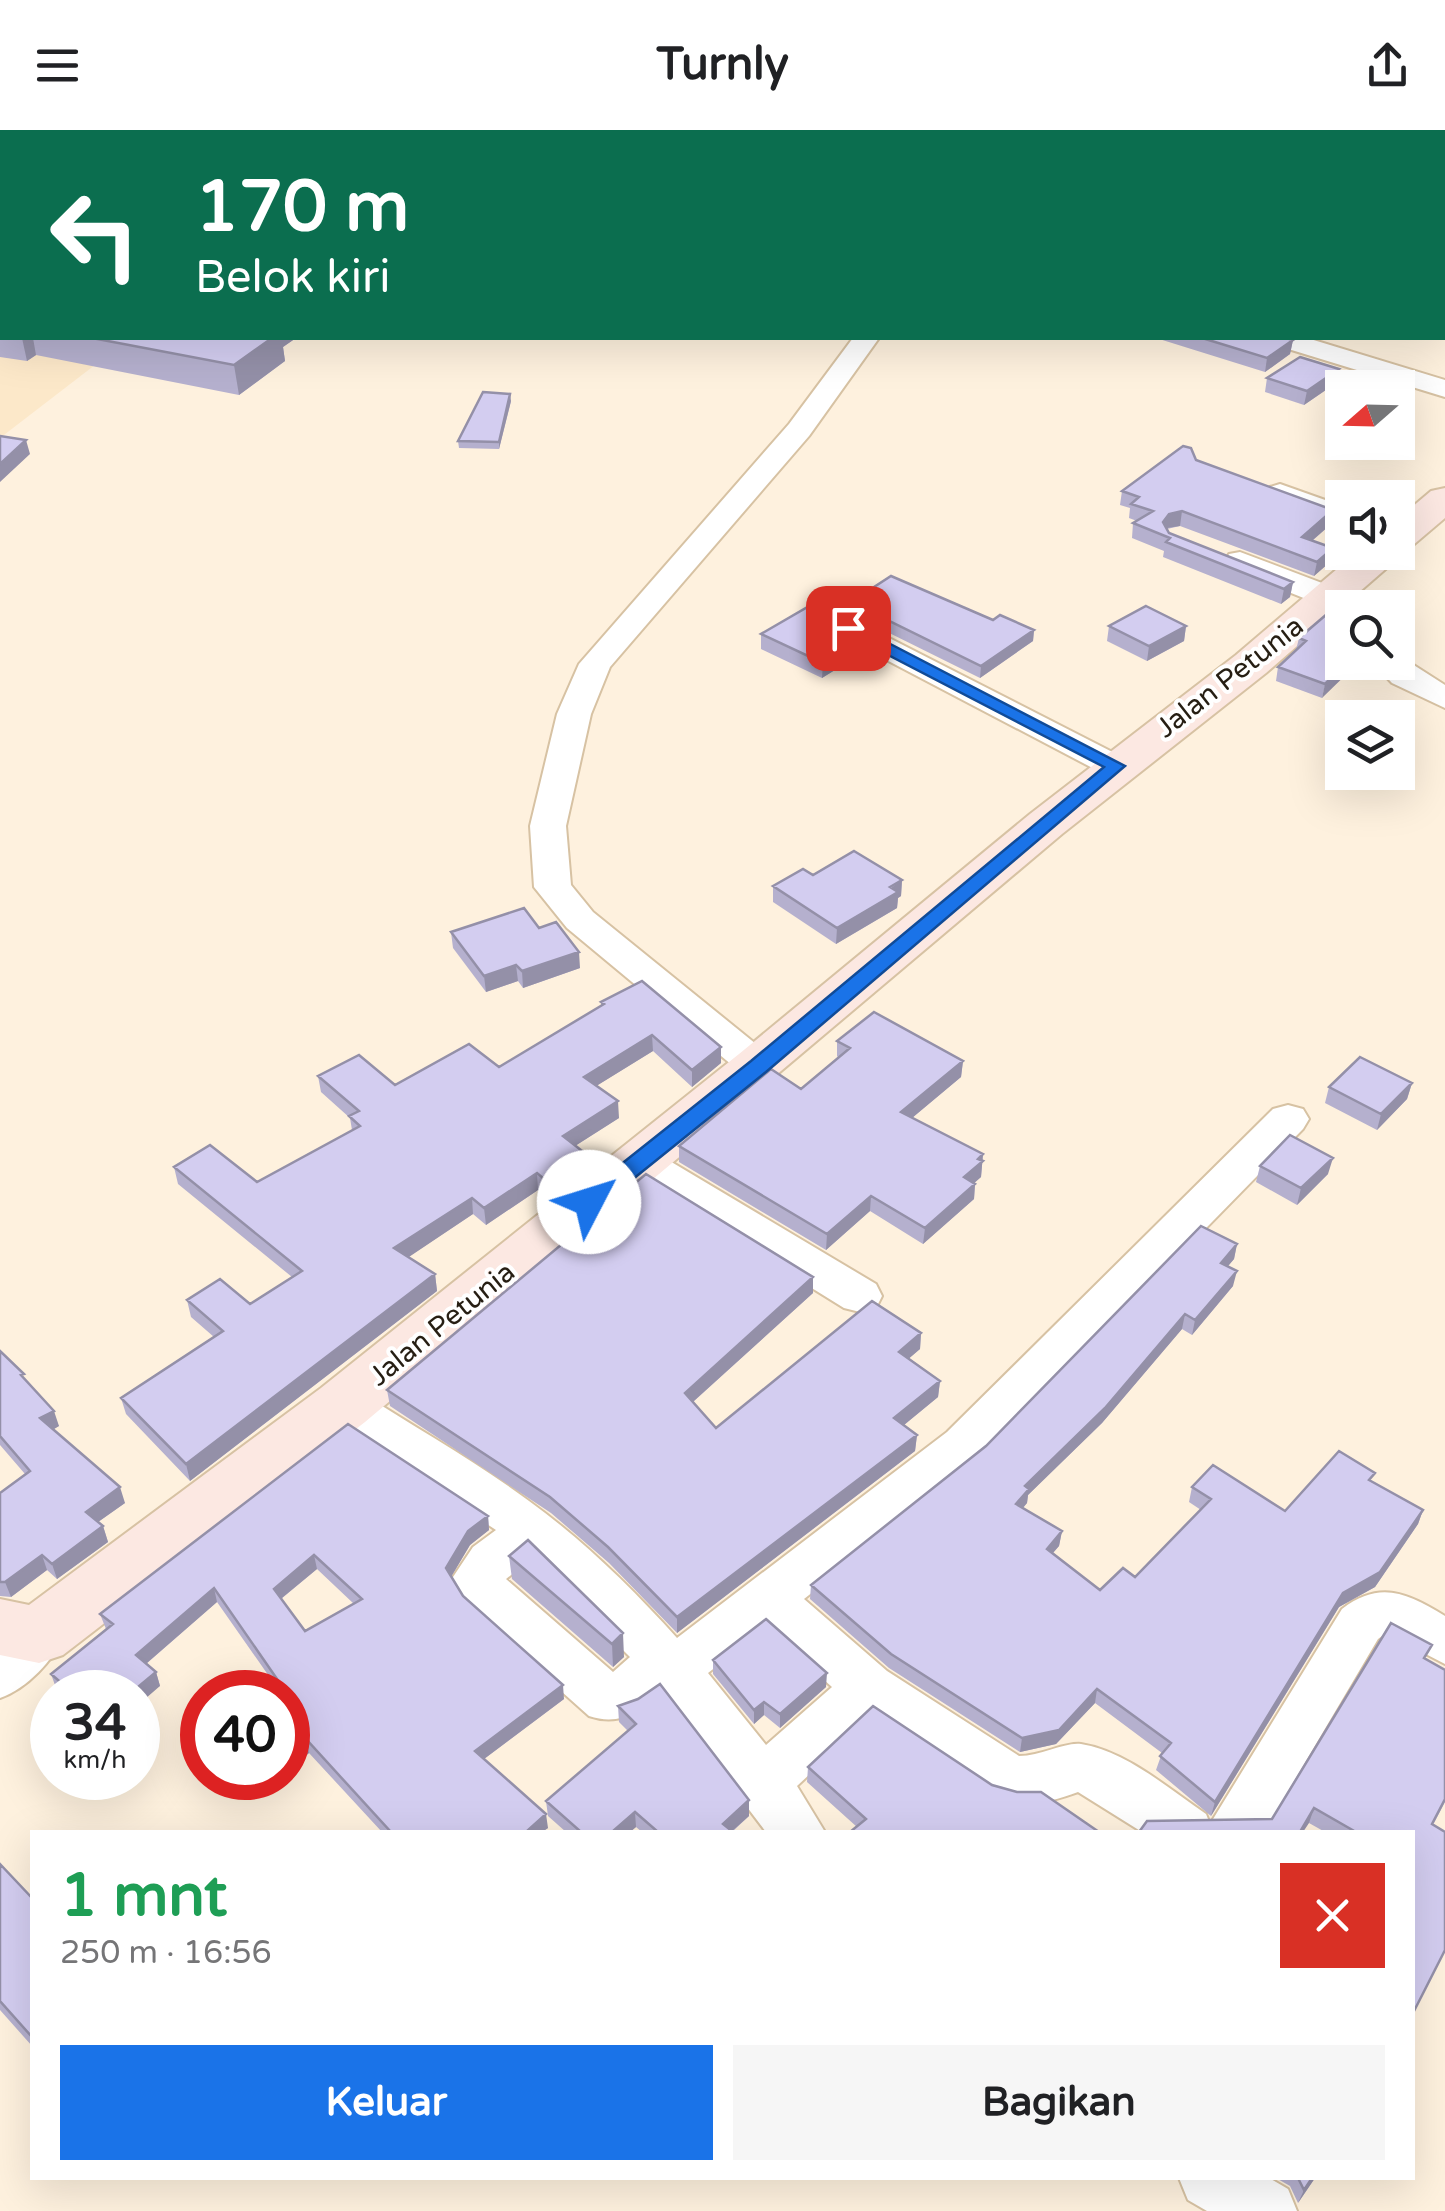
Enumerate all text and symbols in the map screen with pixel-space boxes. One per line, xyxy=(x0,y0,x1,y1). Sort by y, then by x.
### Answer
icon: menu xyxy=(30,38,85,93)
text: Turnly xyxy=(656,38,789,92)
icon: share xyxy=(1360,38,1415,93)
text: 170 m xyxy=(195,166,409,250)
icon: left xyxy=(30,170,160,300)
text: Belok kiri xyxy=(195,251,390,305)
north arrow xyxy=(1325,370,1415,460)
map controls xyxy=(1325,370,1415,790)
button: sound xyxy=(1325,480,1415,570)
pin xyxy=(806,586,891,671)
button: search xyxy=(1325,590,1415,680)
icon: arrive xyxy=(821,601,876,656)
street label: Jalan Petunia xyxy=(1150,609,1310,745)
button: layers xyxy=(1325,700,1415,790)
position arrow xyxy=(537,1150,641,1254)
street label: Jalan Petunia xyxy=(362,1255,522,1393)
speed limit sign: 40 xyxy=(180,1670,310,1800)
text: 34 xyxy=(64,1693,126,1753)
text: km/h xyxy=(64,1745,126,1775)
text: 1 mnt xyxy=(60,1860,227,1932)
button: close xyxy=(1280,1863,1385,1968)
text: 250 m · 16:56 xyxy=(60,1934,272,1972)
button: Keluar xyxy=(60,2045,713,2160)
button: Bagikan xyxy=(733,2045,1385,2160)

